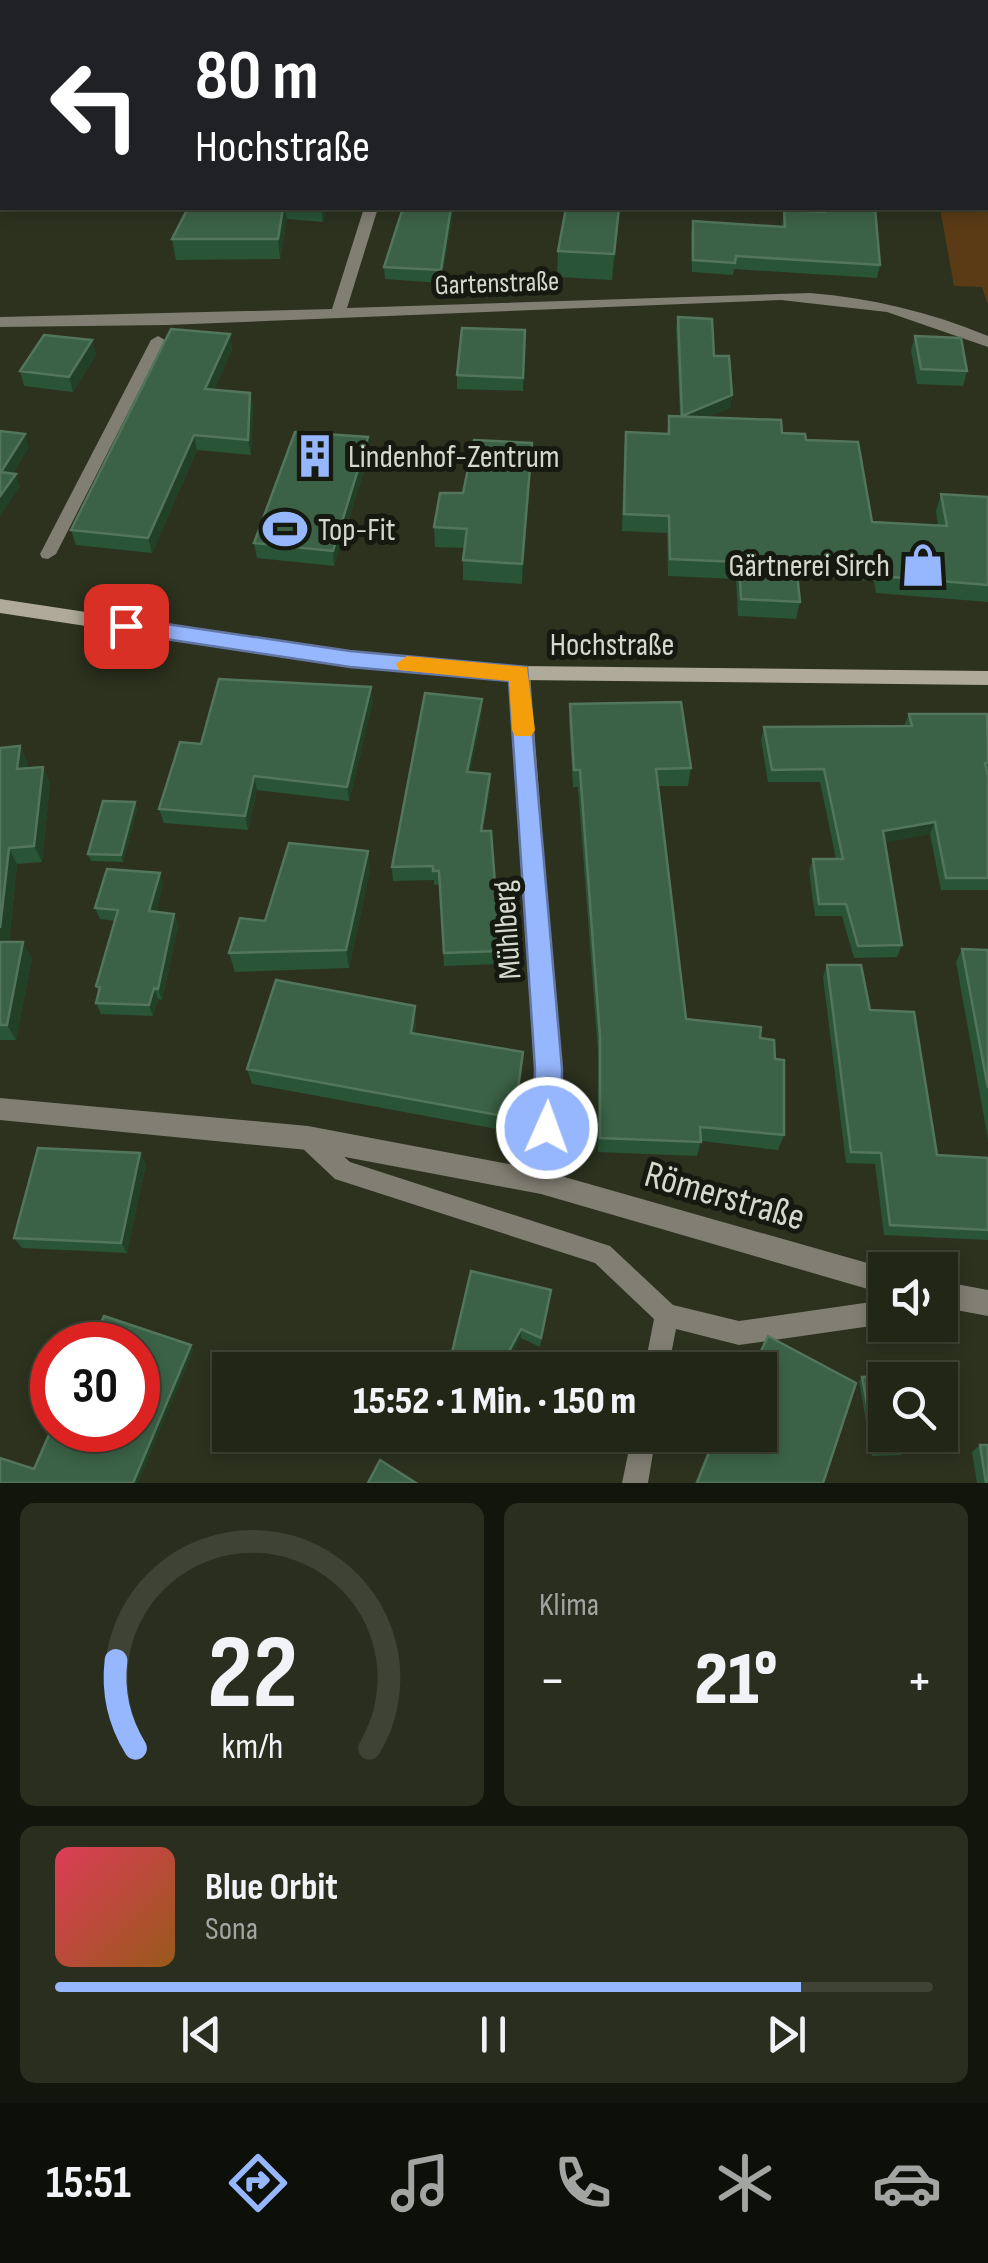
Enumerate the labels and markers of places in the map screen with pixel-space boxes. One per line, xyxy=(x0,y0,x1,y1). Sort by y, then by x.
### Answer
building icon: Lindenhof-Zentrum xyxy=(291,432,339,480)
place label: Lindenhof-Zentrum xyxy=(348,438,560,477)
sports icon: Top-Fit xyxy=(261,505,309,553)
place label: Top-Fit xyxy=(318,511,396,550)
shop icon: Gärtnerei Sirch xyxy=(899,541,947,589)
place label: Gärtnerei Sirch xyxy=(729,547,890,586)
pin xyxy=(84,584,169,669)

